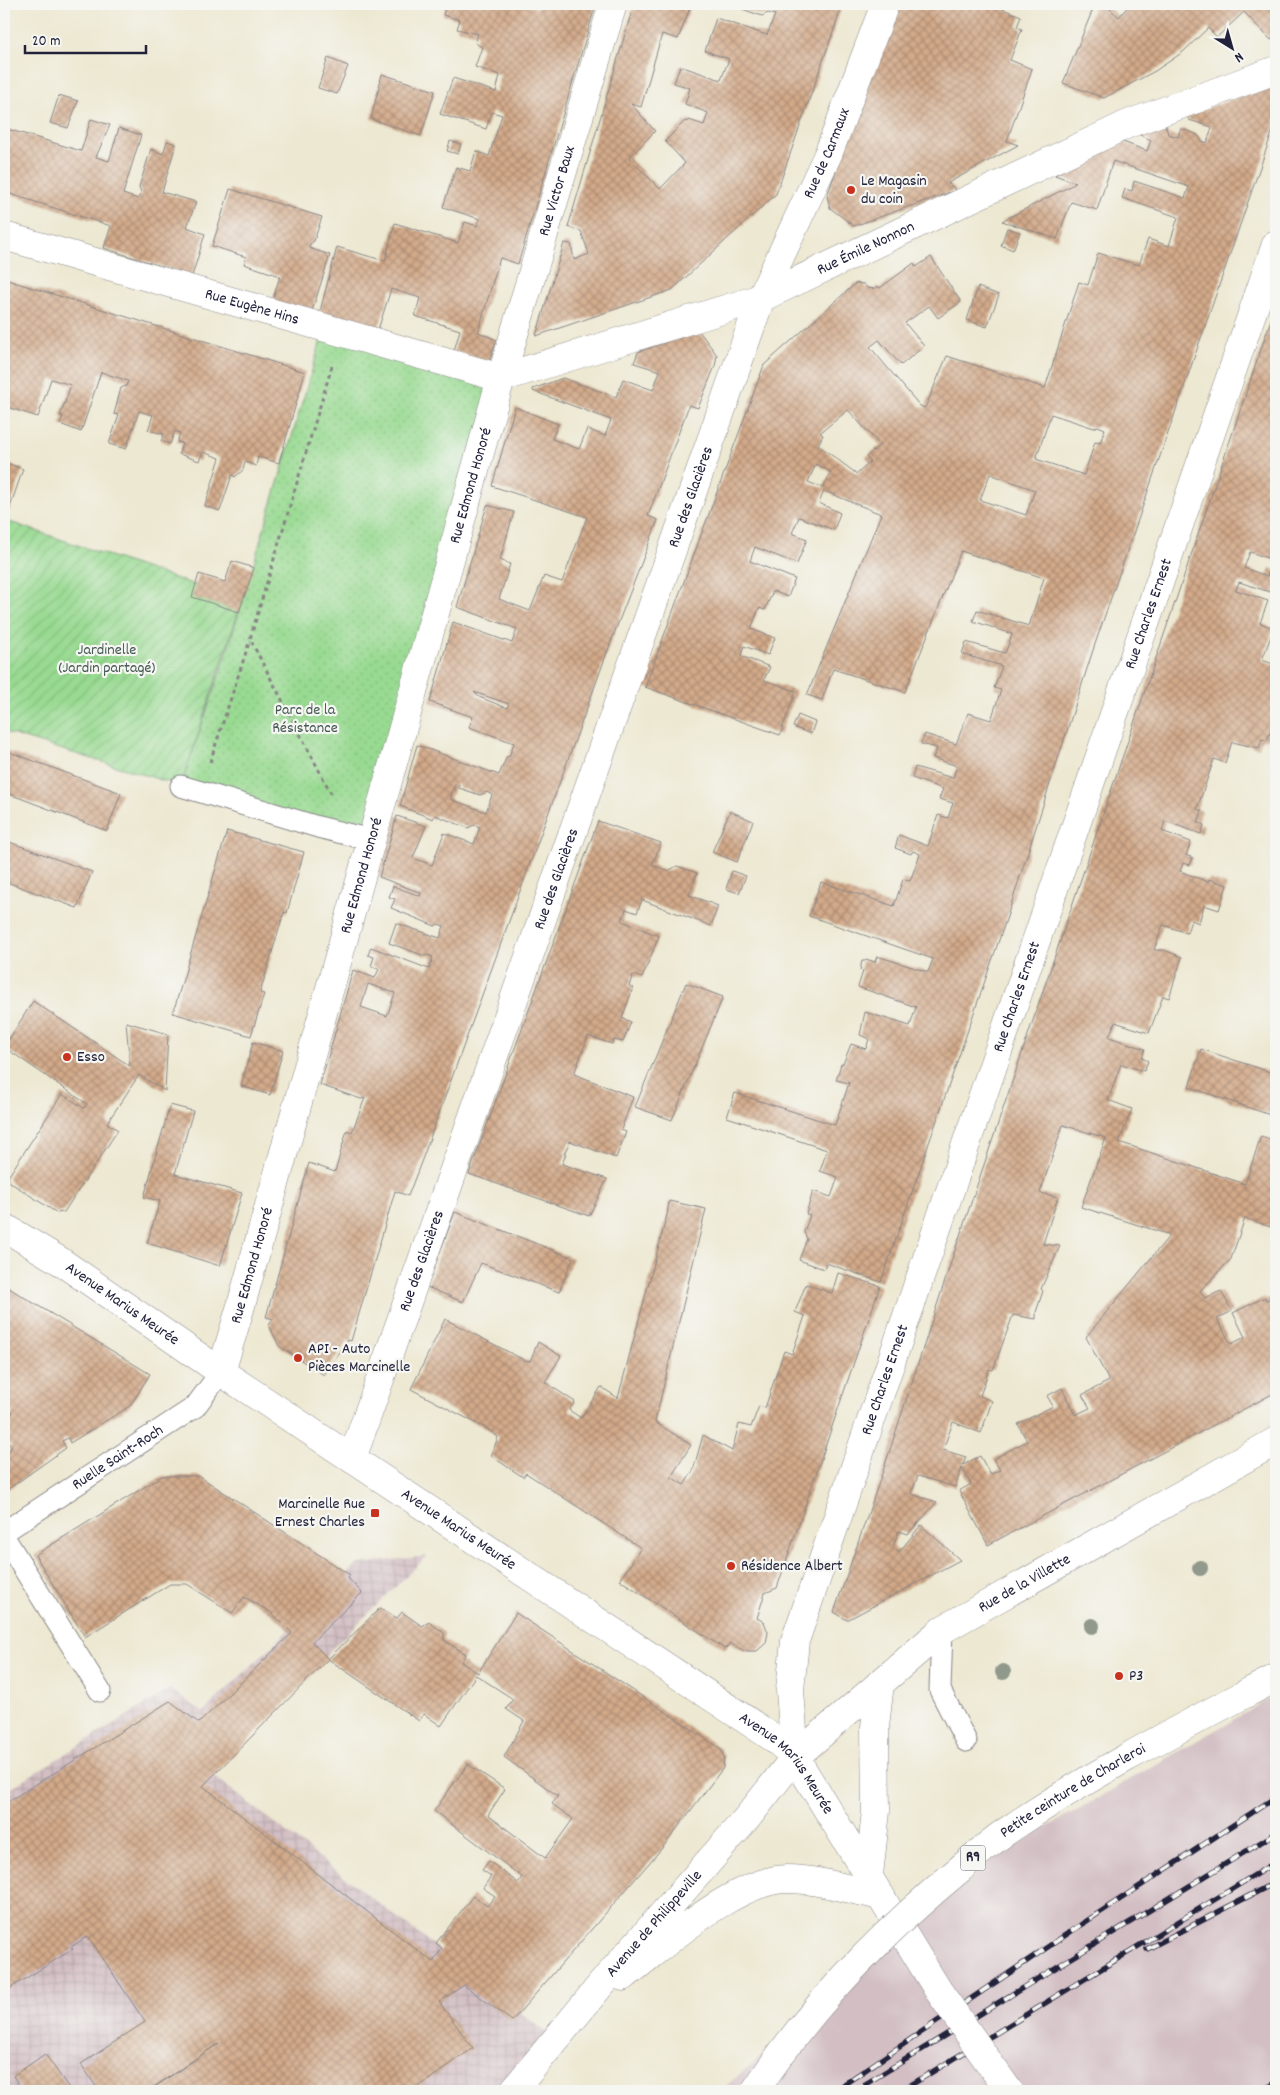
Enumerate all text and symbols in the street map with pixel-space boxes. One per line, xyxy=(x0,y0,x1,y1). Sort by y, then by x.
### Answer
scale bar xyxy=(25,22,146,54)
north arrow xyxy=(1208,22,1258,72)
text: 20 m xyxy=(32,31,60,53)
text: N xyxy=(1230,47,1247,67)
street label: Rue de Carmaux xyxy=(797,105,856,202)
street label: Rue Victor Baux xyxy=(533,143,581,239)
place label: Le Magasin du coin xyxy=(861,170,927,211)
marker: Le Magasin du coin xyxy=(845,184,857,196)
street label: Rue Émile Nonnon xyxy=(813,215,918,281)
street label: Rue Eugène Hins xyxy=(202,283,302,331)
street label: Rue Edmond Honoré xyxy=(444,425,498,546)
street label: Rue des Glacières xyxy=(662,443,719,551)
street label: Rue Charles Ernest xyxy=(1119,555,1178,672)
park label: Jardinelle (Jardin partagé) xyxy=(59,639,155,680)
park label: Parc de la Résistance xyxy=(272,699,338,740)
street label: Rue Edmond Honoré xyxy=(334,815,389,936)
street label: Rue des Glacières xyxy=(528,825,585,933)
street label: Rue Charles Ernest xyxy=(987,938,1047,1055)
place label: Esso xyxy=(77,1046,105,1069)
marker: Esso xyxy=(61,1051,73,1063)
street label: Rue Edmond Honoré xyxy=(225,1205,279,1326)
street label: Rue des Glacières xyxy=(393,1207,450,1315)
street label: Avenue Marius Meurée xyxy=(61,1256,184,1351)
street label: Rue Charles Ernest xyxy=(855,1321,915,1438)
place label: API - Auto Pièces Marcinelle xyxy=(308,1338,410,1379)
marker: API - Auto Pièces Marcinelle xyxy=(292,1352,304,1364)
street label: Ruelle Saint-Roch xyxy=(68,1419,168,1496)
street label: Avenue Marius Meurée xyxy=(396,1483,521,1576)
place label: Marcinelle Rue Ernest Charles xyxy=(275,1493,365,1534)
marker: Marcinelle Rue Ernest Charles xyxy=(369,1507,381,1519)
street label: Rue de la Villette xyxy=(974,1548,1075,1619)
place label: Résidence Albert xyxy=(741,1555,843,1578)
marker: Résidence Albert xyxy=(725,1560,737,1572)
place label: P3 xyxy=(1129,1665,1143,1688)
marker: P3 xyxy=(1113,1670,1125,1682)
street label: Avenue Marius Meurée xyxy=(734,1706,839,1819)
street label: Petite ceinture de Charleroi xyxy=(995,1738,1150,1844)
road number: R9 xyxy=(960,1846,986,1870)
street label: Avenue de Philippeville xyxy=(601,1865,708,1982)

